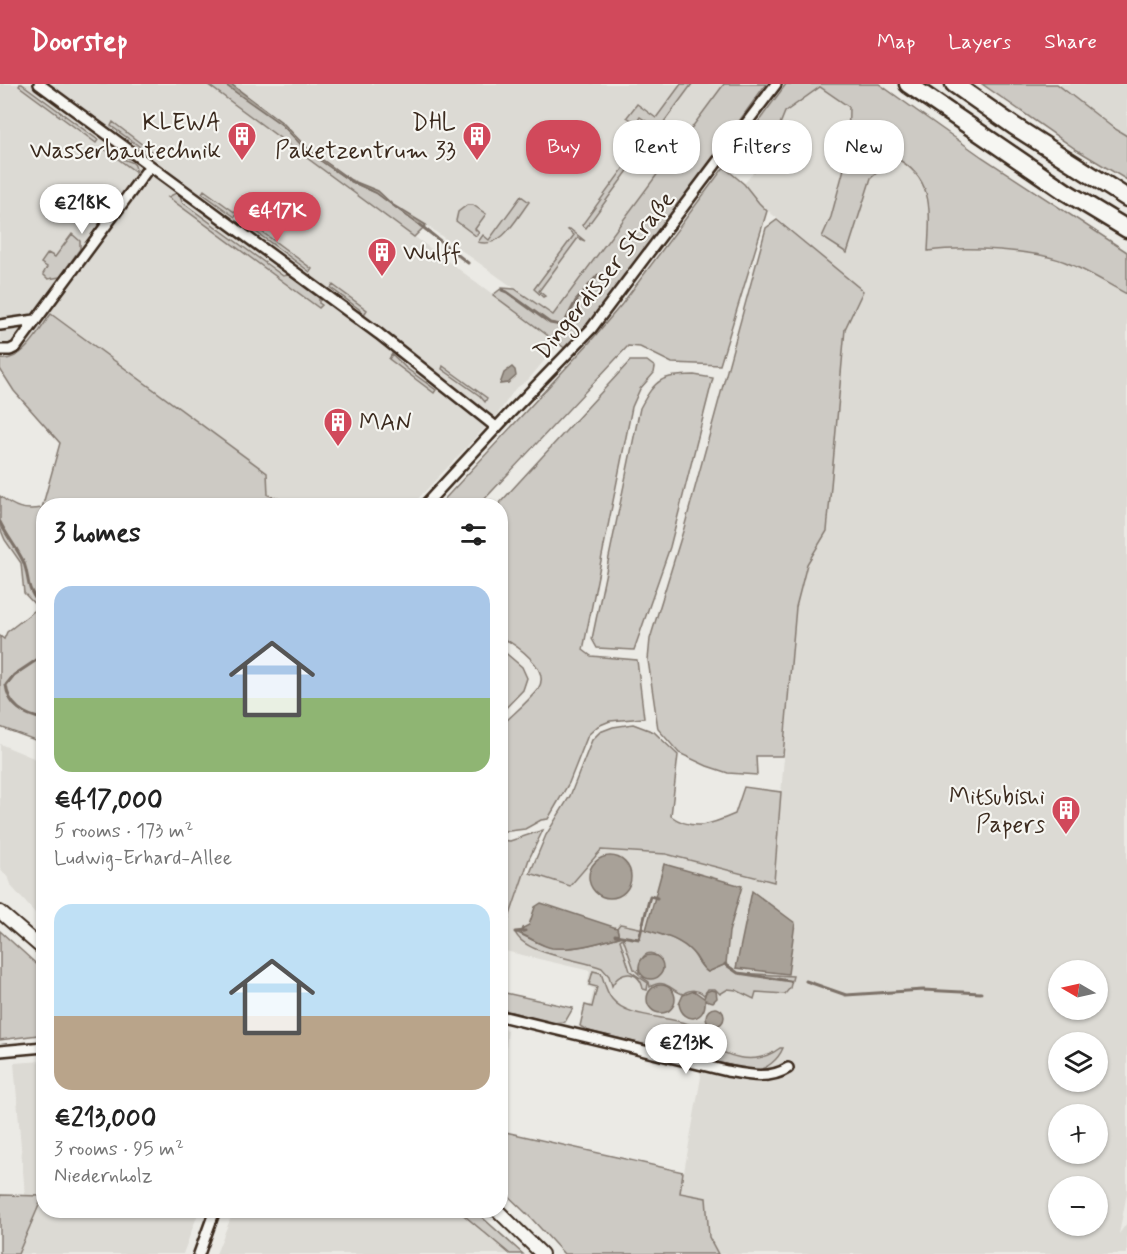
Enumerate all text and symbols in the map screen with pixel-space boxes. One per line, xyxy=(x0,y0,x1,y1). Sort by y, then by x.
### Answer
text: Doorstep xyxy=(30,24,128,61)
text: Map xyxy=(877,28,915,56)
text: Layers xyxy=(948,28,1011,56)
text: Share xyxy=(1044,28,1097,56)
place label: KLEWA Wasserbautechnik xyxy=(30,108,221,167)
place label: DHL Paketzentrum 33 xyxy=(275,108,456,167)
building icon: KLEWA Wasserbautechnik xyxy=(226,120,258,162)
building icon: DHL Paketzentrum 33 xyxy=(461,120,493,162)
chip: Buy xyxy=(526,120,601,174)
chip: Rent xyxy=(613,120,700,174)
chip: Filters xyxy=(712,120,812,174)
chip: New xyxy=(824,120,904,174)
pin: €218K xyxy=(40,184,124,235)
street label: Dingerdisser Straße xyxy=(528,185,684,368)
text: €218K xyxy=(54,190,110,217)
pin: €417K xyxy=(235,192,319,243)
text: €417K xyxy=(248,198,306,225)
building icon: Wulff xyxy=(366,236,398,278)
place label: Wulff xyxy=(403,238,461,269)
building icon: MAN xyxy=(322,406,354,448)
place label: MAN xyxy=(359,408,412,439)
text: 3 homes xyxy=(54,517,141,551)
icon: filters xyxy=(457,518,490,551)
icon: home xyxy=(218,625,326,733)
place label: Mitsubishi Papers xyxy=(949,782,1045,841)
text: €417,000 xyxy=(54,784,163,818)
building icon: Mitsubishi Papers xyxy=(1050,794,1082,836)
text: 5 rooms · 173 m² xyxy=(54,818,193,845)
text: Ludwig-Erhard-Allee xyxy=(54,845,232,872)
icon: home xyxy=(218,943,326,1051)
north arrow xyxy=(1048,960,1108,1020)
map controls xyxy=(1048,960,1108,1236)
pin: €213K xyxy=(644,1024,728,1075)
text: €213K xyxy=(659,1030,713,1057)
button: layers xyxy=(1048,1032,1108,1092)
text: €213,000 xyxy=(54,1102,156,1136)
button: + xyxy=(1048,1104,1108,1164)
text: 3 rooms · 95 m² xyxy=(54,1136,184,1163)
text: Niedernholz xyxy=(54,1163,153,1190)
button: − xyxy=(1048,1176,1108,1236)

